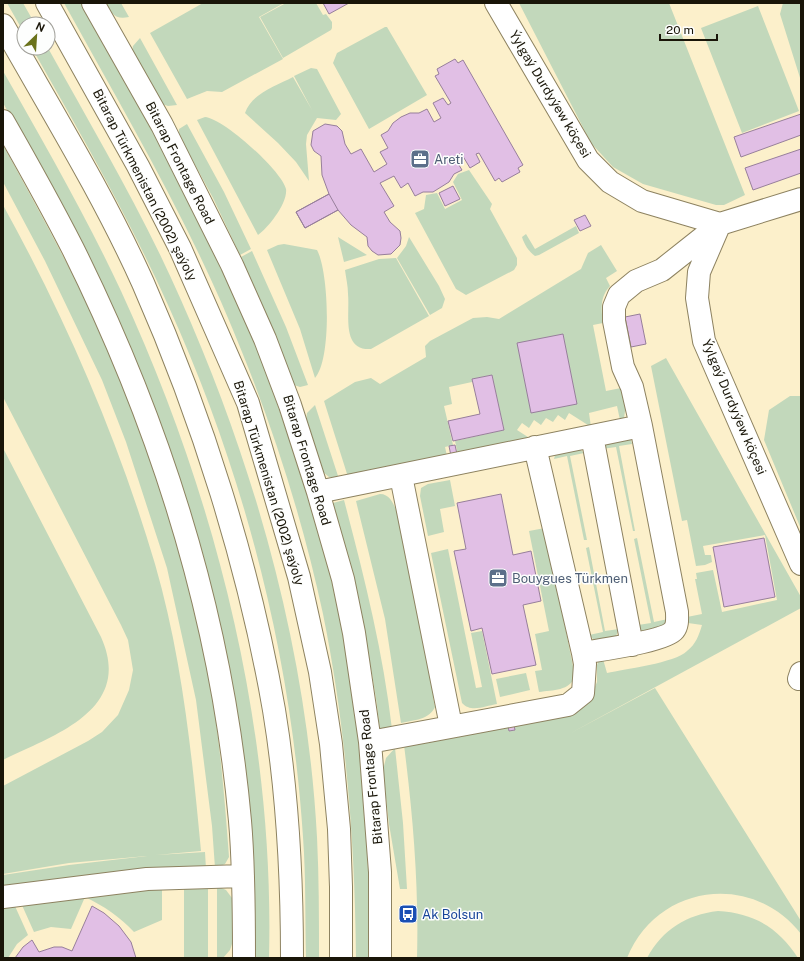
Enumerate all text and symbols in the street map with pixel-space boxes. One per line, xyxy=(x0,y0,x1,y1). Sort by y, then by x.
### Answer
north arrow xyxy=(16,16,56,56)
scale bar xyxy=(660,16,717,42)
text: N xyxy=(34,20,47,34)
text: 20 m xyxy=(666,23,694,37)
street label: Ýylgaý Durdyýew köçesi xyxy=(506,27,595,160)
street label: Bitarap Türkmenistan (2002) şaýoly xyxy=(90,87,200,283)
street label: Bitarap Frontage Road xyxy=(143,99,217,227)
office icon: Areti xyxy=(409,148,431,170)
place label: Areti xyxy=(434,152,464,167)
street label: Ýylgaý Durdyýew köçesi xyxy=(699,337,770,477)
street label: Bitarap Türkmenistan (2002) şaýoly xyxy=(231,379,307,587)
street label: Bitarap Frontage Road xyxy=(280,393,334,527)
office icon: Bouygues Türkmen xyxy=(487,567,509,589)
place label: Bouygues Türkmen xyxy=(512,571,628,586)
street label: Bitarap Frontage Road xyxy=(356,709,386,845)
bus stop icon: Ak Bolsun xyxy=(397,903,419,925)
place label: Ak Bolsun xyxy=(422,907,483,922)

